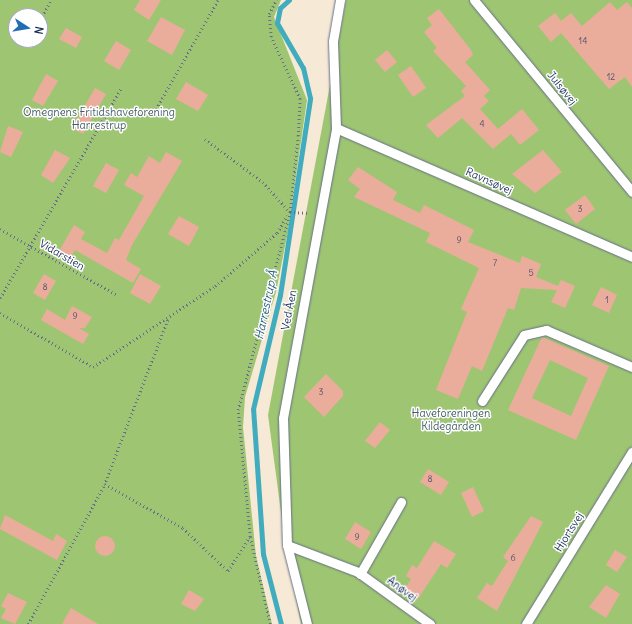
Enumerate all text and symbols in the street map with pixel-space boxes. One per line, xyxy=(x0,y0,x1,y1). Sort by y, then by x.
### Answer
north arrow xyxy=(8,8,48,48)
text: N xyxy=(31,25,46,35)
house number: 14 xyxy=(579,36,587,46)
street label: Julsøvej xyxy=(544,69,580,107)
house number: 12 xyxy=(607,72,615,82)
park label: Omegnens Fritidshaveforening Harrestrup xyxy=(23,106,175,132)
house number: 4 xyxy=(479,119,485,129)
street label: Ravnsøvej xyxy=(464,165,514,197)
house number: 3 xyxy=(577,204,583,214)
house number: 9 xyxy=(456,235,462,245)
street label: Vidarstien xyxy=(37,237,87,273)
house number: 7 xyxy=(493,258,497,268)
house number: 5 xyxy=(528,268,534,278)
water label: Harrestrup Å xyxy=(252,269,280,341)
house number: 8 xyxy=(42,282,48,292)
street label: Ved Åen xyxy=(279,289,299,331)
house number: 1 xyxy=(605,295,609,305)
house number: 9 xyxy=(72,311,78,321)
house number: 3 xyxy=(318,387,324,397)
park label: Haveforeningen Kildegården xyxy=(412,407,490,433)
house number: 8 xyxy=(427,474,433,484)
street label: Hjortsvej xyxy=(552,510,586,554)
house number: 9 xyxy=(354,532,360,542)
house number: 6 xyxy=(510,553,516,563)
street label: Anøvej xyxy=(385,574,419,604)

